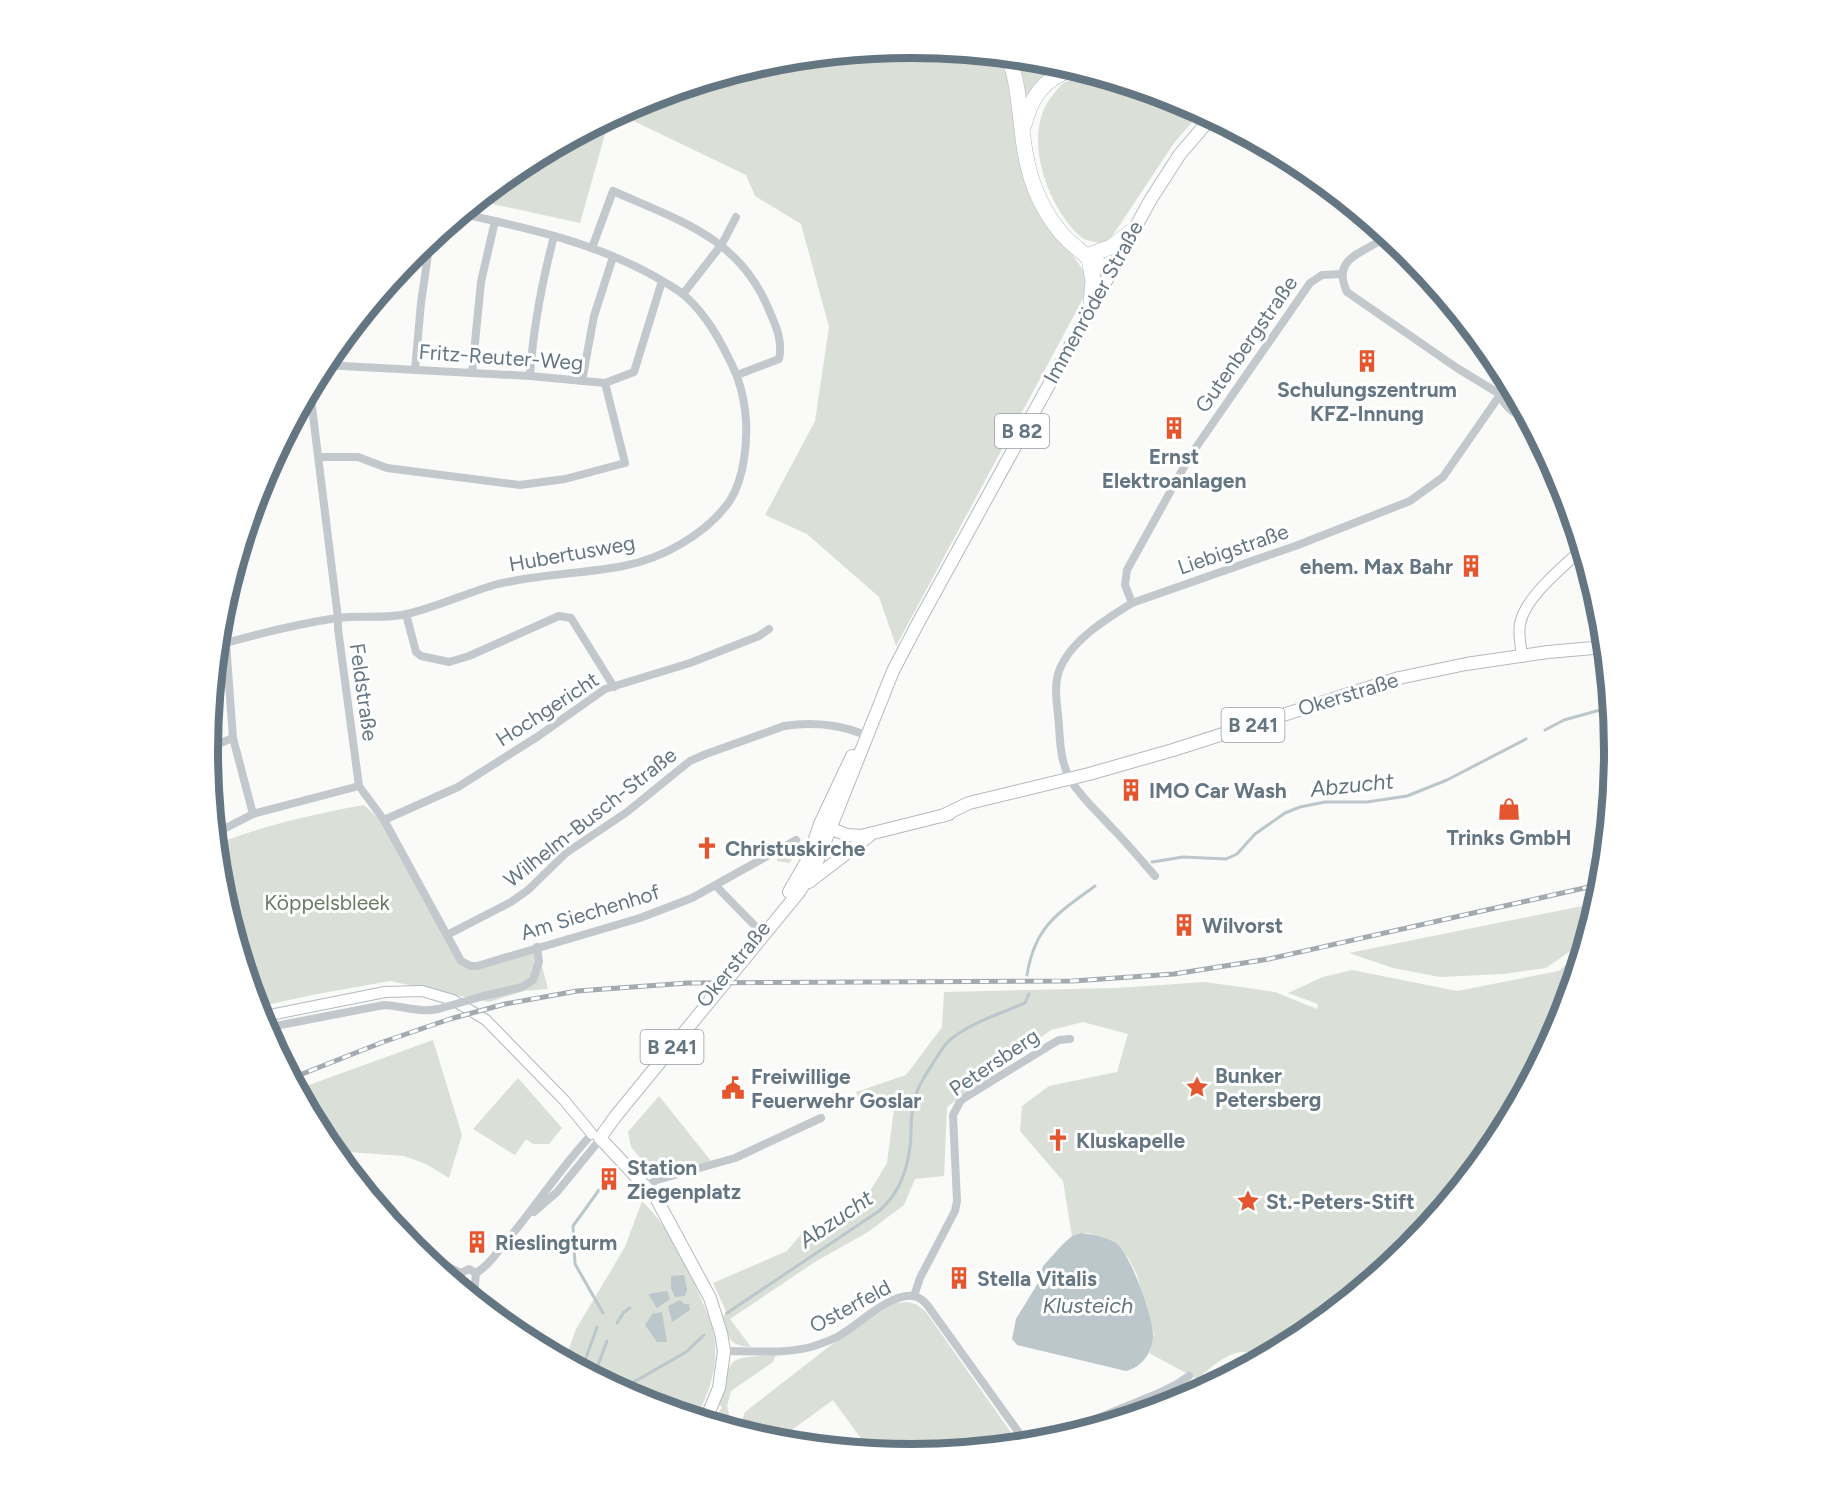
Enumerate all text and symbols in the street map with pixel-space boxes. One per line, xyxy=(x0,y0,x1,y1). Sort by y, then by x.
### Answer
street label: Immenröder Straße xyxy=(1038,216,1148,388)
street label: Gutenbergstraße xyxy=(1190,271,1302,417)
street label: Fritz-Reuter-Weg xyxy=(418,339,584,375)
building icon: Schulungszentrum KFZ-Innung xyxy=(1354,348,1380,374)
place label: Schulungszentrum KFZ-Innung xyxy=(1277,377,1457,426)
road number: B 82 xyxy=(995,414,1049,448)
building icon: Ernst Elektroanlagen xyxy=(1161,415,1187,441)
place label: Ernst Elektroanlagen xyxy=(1102,444,1246,493)
street label: Liebigstraße xyxy=(1174,518,1292,580)
street label: Hubertusweg xyxy=(507,530,637,576)
building icon: ehem. Max Bahr xyxy=(1458,553,1484,579)
place label: ehem. Max Bahr xyxy=(1300,554,1453,579)
street label: Feldstraße xyxy=(345,641,383,743)
street label: Hochgericht xyxy=(491,666,603,752)
street label: Okerstraße xyxy=(1295,667,1401,721)
road number: B 241 xyxy=(1222,708,1284,742)
street label: Wilhelm-Busch-Straße xyxy=(499,742,681,892)
water label: Abzucht xyxy=(1308,767,1396,803)
building icon: IMO Car Wash xyxy=(1118,777,1144,803)
place label: IMO Car Wash xyxy=(1149,778,1287,803)
shop icon: Trinks GmbH xyxy=(1496,796,1522,822)
place label: Trinks GmbH xyxy=(1446,825,1572,850)
church icon: Christuskirche xyxy=(694,835,720,861)
place label: Christuskirche xyxy=(725,836,866,861)
street label: Am Siechenhof xyxy=(517,879,663,945)
park label: Köppelsbleek xyxy=(264,890,391,915)
building icon: Wilvorst xyxy=(1171,912,1197,938)
place label: Wilvorst xyxy=(1202,913,1283,938)
street label: Okerstraße xyxy=(691,916,775,1012)
street label: Petersberg xyxy=(944,1023,1044,1101)
road number: B 241 xyxy=(640,1030,704,1064)
place label: Bunker Petersberg xyxy=(1215,1063,1321,1112)
place label: Freiwillige Feuerwehr Goslar xyxy=(751,1064,921,1113)
place icon: Bunker Petersberg xyxy=(1184,1074,1210,1100)
public building icon: Freiwillige Feuerwehr Goslar xyxy=(720,1075,746,1101)
church icon: Kluskapelle xyxy=(1045,1127,1071,1153)
place label: Kluskapelle xyxy=(1076,1128,1185,1153)
place label: Station Ziegenplatz xyxy=(627,1155,741,1204)
building icon: Station Ziegenplatz xyxy=(596,1166,622,1192)
water label: Abzucht xyxy=(793,1184,879,1254)
place icon: St.-Peters-Stift xyxy=(1235,1188,1261,1214)
place label: St.-Peters-Stift xyxy=(1266,1189,1415,1214)
building icon: Rieslingturm xyxy=(464,1229,490,1255)
place label: Rieslingturm xyxy=(495,1230,617,1255)
building icon: Stella Vitalis xyxy=(946,1265,972,1291)
place label: Stella Vitalis xyxy=(977,1266,1097,1291)
street label: Osterfeld xyxy=(805,1274,895,1338)
water label: Klusteich xyxy=(1043,1292,1133,1319)

